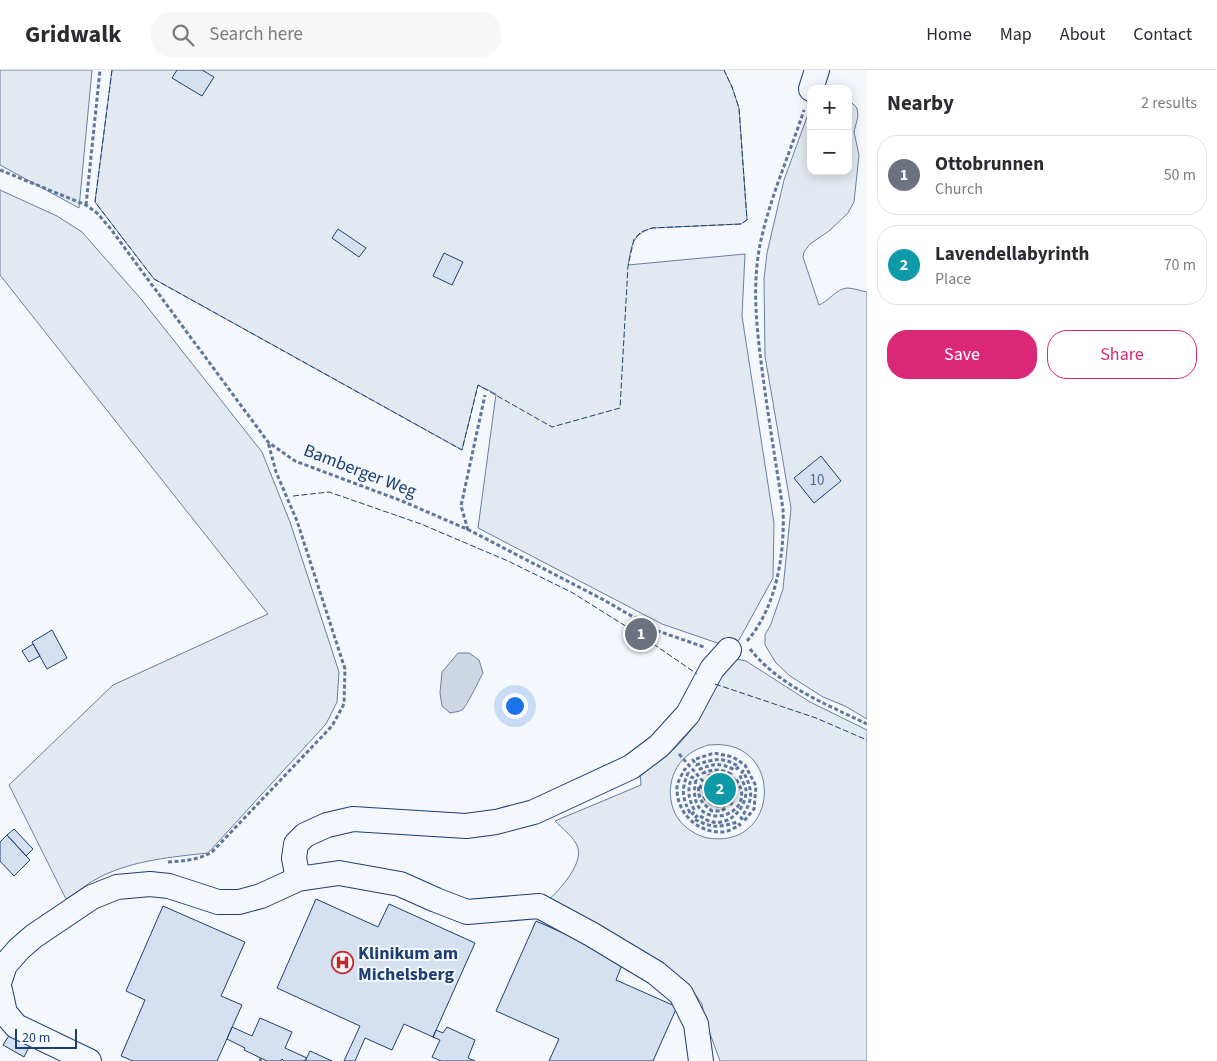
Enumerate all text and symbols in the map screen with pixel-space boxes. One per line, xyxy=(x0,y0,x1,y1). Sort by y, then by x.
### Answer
search box xyxy=(151,12,501,57)
text: Gridwalk xyxy=(25,17,121,52)
icon: search xyxy=(169,21,197,49)
text: Search here xyxy=(209,21,303,48)
text: Home xyxy=(926,22,972,47)
text: Map xyxy=(1000,22,1032,47)
text: About xyxy=(1060,22,1105,47)
text: Contact xyxy=(1133,22,1192,47)
map controls xyxy=(807,85,852,175)
button: + xyxy=(807,85,852,130)
text: Nearby xyxy=(887,88,954,118)
text: 2 results xyxy=(1141,92,1197,114)
button: − xyxy=(807,130,852,175)
text: Ottobrunnen xyxy=(935,151,1044,178)
text: 1 xyxy=(900,164,908,186)
text: 50 m xyxy=(1164,164,1196,186)
text: Church xyxy=(935,178,983,200)
text: Lavendellabyrinth xyxy=(935,241,1089,268)
text: 2 xyxy=(900,254,908,276)
text: 70 m xyxy=(1164,254,1196,276)
text: Place xyxy=(935,268,971,290)
button: Save xyxy=(887,330,1037,379)
button: Share xyxy=(1047,330,1197,379)
street label: Bamberger Weg xyxy=(300,438,420,504)
house number: 10 xyxy=(810,470,824,491)
pin: 1 xyxy=(625,615,657,653)
your location xyxy=(502,693,528,719)
pin: 2 xyxy=(704,770,736,808)
place label: Klinikum am Michelsberg xyxy=(358,941,458,987)
hospital icon: Klinikum am Michelsberg xyxy=(330,951,354,975)
scale bar xyxy=(15,1026,78,1049)
text: 20 m xyxy=(22,1028,50,1048)

